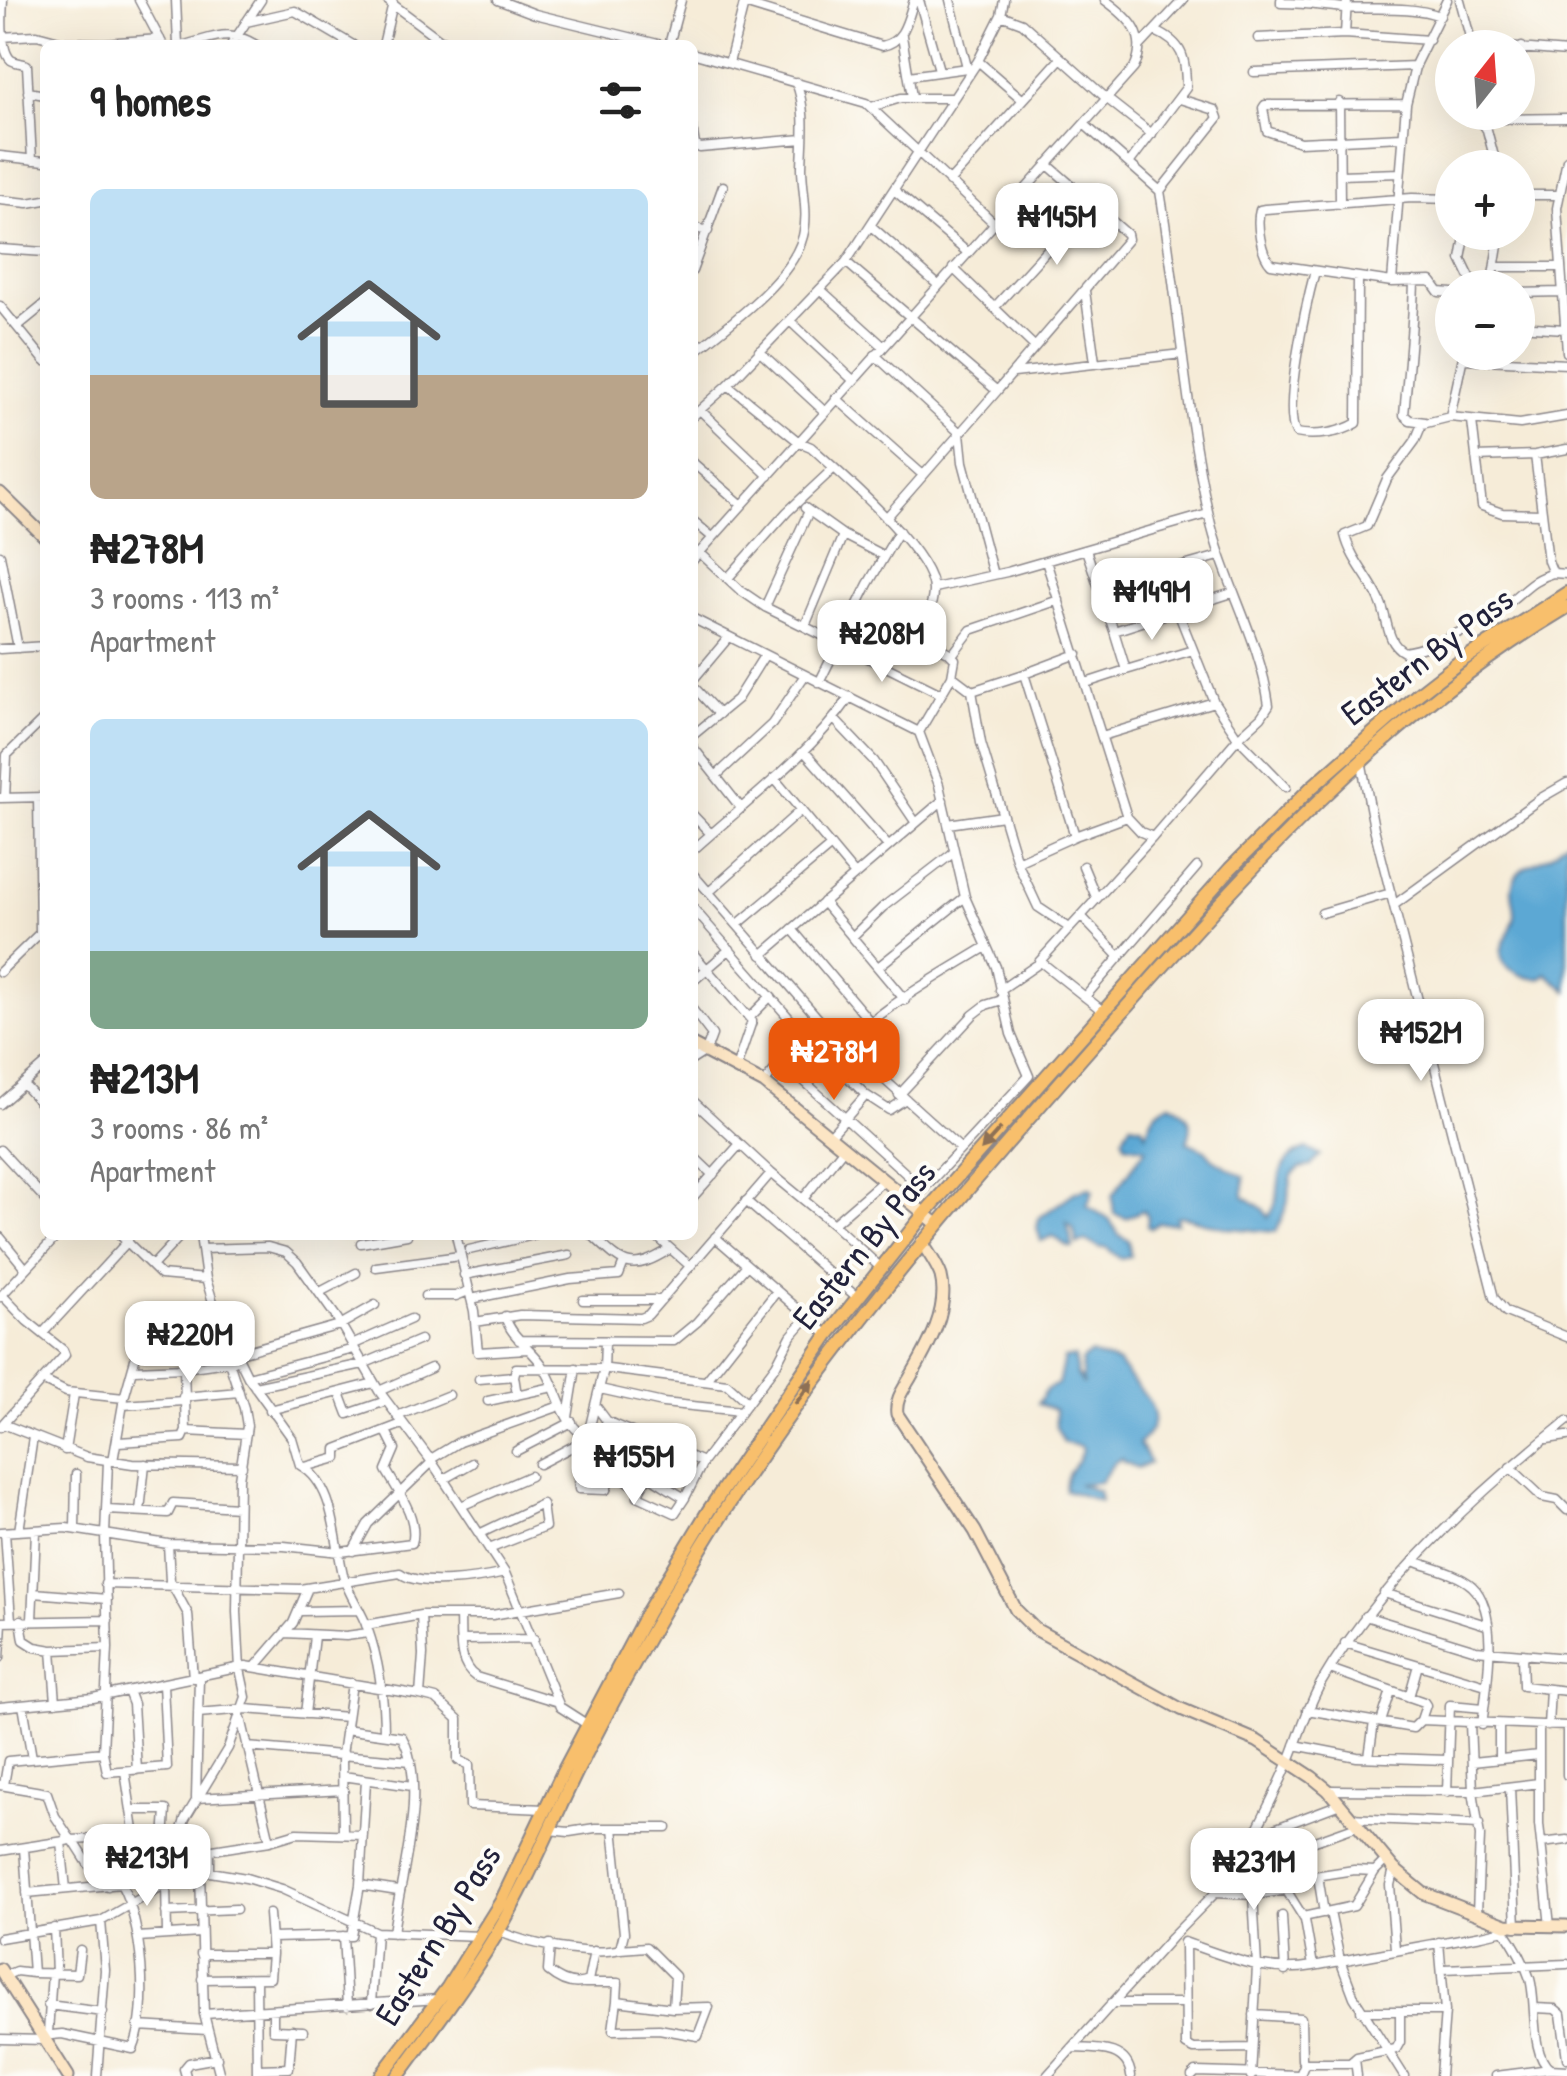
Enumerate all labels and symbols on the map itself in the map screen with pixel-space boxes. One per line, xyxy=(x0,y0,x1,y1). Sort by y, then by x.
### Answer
north arrow xyxy=(1435,30,1535,130)
pin: ₦145M xyxy=(987,183,1127,268)
pin: ₦149M xyxy=(1082,558,1222,643)
street label: Eastern By Pass xyxy=(1331,575,1522,736)
pin: ₦208M xyxy=(812,600,952,685)
pin: ₦152M xyxy=(1351,999,1491,1084)
pin: ₦278M xyxy=(764,1018,904,1103)
one-way arrow xyxy=(981,1126,1003,1151)
street label: Eastern By Pass xyxy=(781,1151,946,1339)
pin: ₦220M xyxy=(120,1301,260,1386)
one-way arrow xyxy=(794,1379,814,1405)
pin: ₦155M xyxy=(564,1423,704,1508)
pin: ₦213M xyxy=(77,1824,217,1909)
pin: ₦231M xyxy=(1184,1828,1324,1913)
street label: Eastern By Pass xyxy=(364,1836,512,2034)

